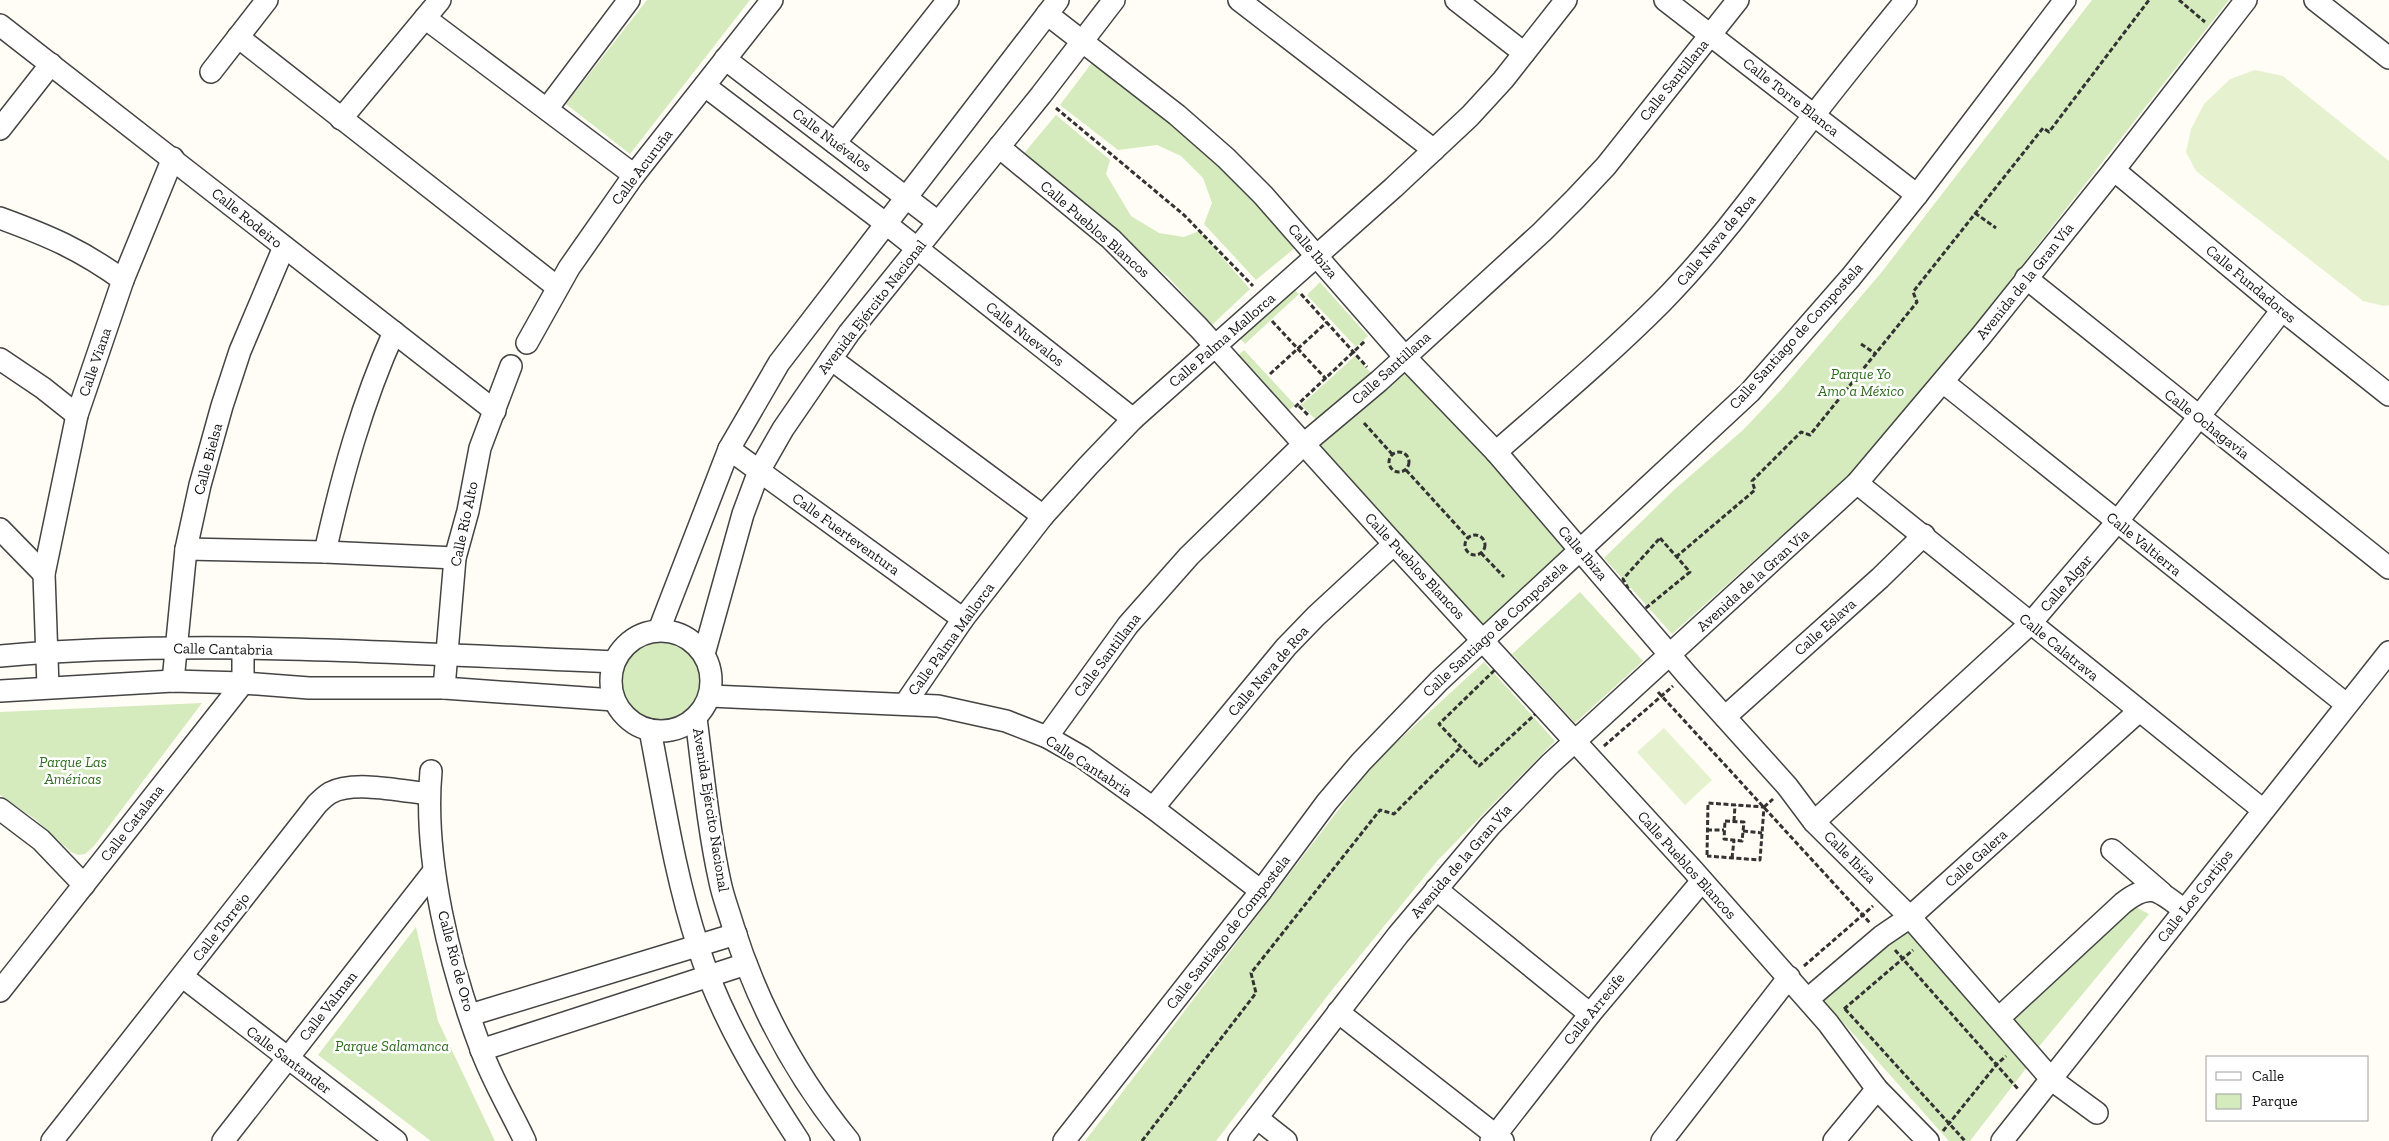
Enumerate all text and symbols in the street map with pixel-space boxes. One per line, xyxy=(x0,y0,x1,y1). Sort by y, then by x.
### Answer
street label: Calle Santillana xyxy=(1636,35,1712,125)
street label: Calle Torre Blanca xyxy=(1739,54,1843,140)
street label: Calle Nuévalos xyxy=(789,104,875,176)
street label: Calle Acuruña xyxy=(608,126,676,208)
street label: Calle Pueblos Blancos xyxy=(1037,177,1153,281)
street label: Calle Rodeiro xyxy=(208,184,286,252)
street label: Calle Nava de Roa xyxy=(1672,191,1760,289)
street label: Avenida de la Gran Vía xyxy=(1972,219,2078,343)
street label: Calle Ibiza xyxy=(1284,220,1342,282)
street label: Avenida Ejército Nacional xyxy=(814,236,930,378)
street label: Calle Fundadores xyxy=(2202,241,2300,327)
street label: Calle Santiago de Compostela xyxy=(1725,259,1867,413)
street label: Calle Palma Mallorca xyxy=(1165,289,1279,391)
street label: Calle Nuevalos xyxy=(982,298,1068,370)
street label: Calle Viana xyxy=(75,325,115,399)
street label: Calle Santillana xyxy=(1348,328,1434,408)
park label: Parque Yo Amo a México xyxy=(1817,365,1904,400)
street label: Calle Ochagavía xyxy=(2161,385,2253,463)
street label: Calle Bielsa xyxy=(190,421,226,497)
street label: Calle Río Alto xyxy=(446,480,482,568)
street label: Calle Fuerteventura xyxy=(789,489,903,579)
street label: Calle Valtierra xyxy=(2103,508,2185,580)
street label: Calle Pueblos Blancos xyxy=(1361,509,1469,623)
street label: Calle Ibiza xyxy=(1554,522,1612,584)
street label: Avenida de la Gran Vía xyxy=(1693,525,1813,635)
street label: Calle Algar xyxy=(2036,551,2096,615)
street label: Calle Santiago de Compostela xyxy=(1419,557,1571,701)
street label: Calle Palma Mallorca xyxy=(904,579,998,699)
street label: Calle Eslava xyxy=(1791,595,1859,659)
street label: Calle Calatrava xyxy=(2016,609,2102,685)
street label: Calle Santillana xyxy=(1070,610,1144,700)
street label: Calle Nava de Roa xyxy=(1224,622,1312,720)
street label: Calle Cantabria xyxy=(173,639,273,659)
street label: Avenida Ejército Nacional xyxy=(689,727,733,893)
street label: Calle Cantabria xyxy=(1042,731,1136,801)
park label: Parque Las Américas xyxy=(39,753,107,788)
street label: Calle Catalana xyxy=(97,781,167,865)
street label: Avenida de la Gran Vía xyxy=(1407,800,1515,922)
street label: Calle Pueblos Blancos xyxy=(1634,807,1740,923)
street label: Calle Galera xyxy=(1941,825,2011,891)
street label: Calle Ibiza xyxy=(1820,827,1880,887)
street label: Calle Los Cortijos xyxy=(2153,846,2237,946)
street label: Calle Santiago de Compostela xyxy=(1162,851,1294,1013)
street label: Calle Torrejo xyxy=(189,889,254,965)
street label: Calle Río de Oro xyxy=(434,909,478,1014)
street label: Calle Valman xyxy=(295,967,361,1045)
street label: Calle Arrecife xyxy=(1560,969,1628,1049)
street label: Calle Santander xyxy=(243,1022,335,1098)
park label: Parque Salamanca xyxy=(335,1037,449,1055)
legend xyxy=(2206,1056,2369,1121)
text: Calle xyxy=(2252,1067,2284,1085)
text: Parque xyxy=(2252,1092,2298,1110)

